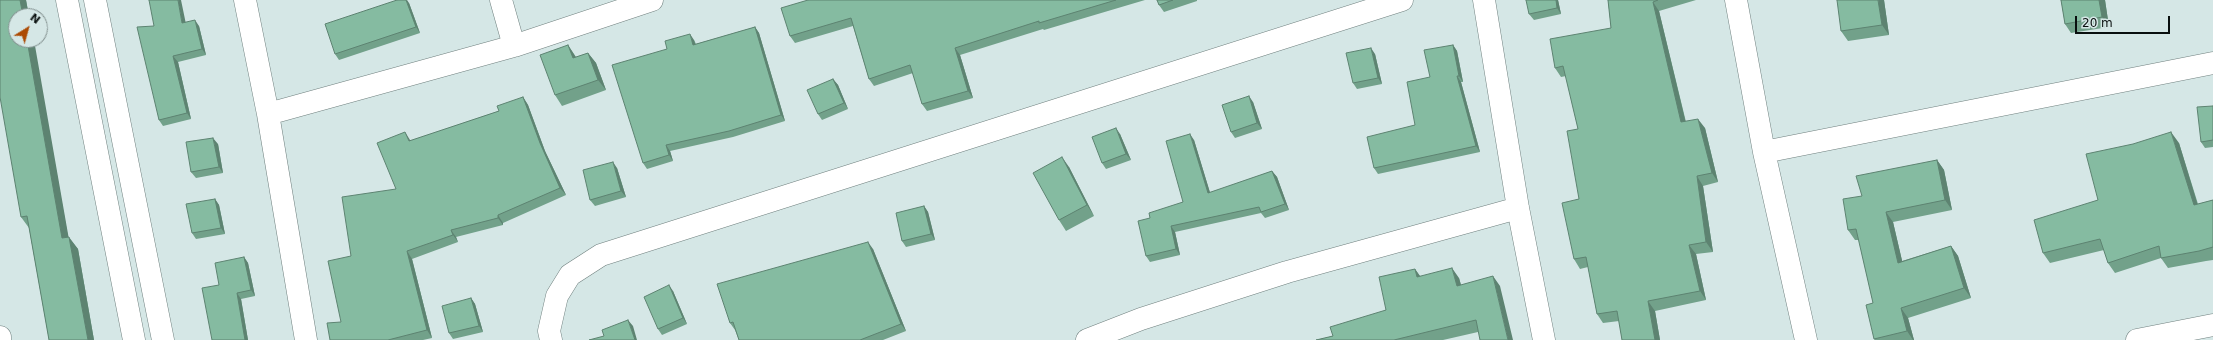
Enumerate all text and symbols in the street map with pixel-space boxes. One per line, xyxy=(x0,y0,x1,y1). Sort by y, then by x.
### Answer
north arrow xyxy=(8,8,48,48)
scale bar xyxy=(2077,8,2172,34)
text: N xyxy=(27,11,43,27)
text: 20 m xyxy=(2082,16,2113,30)

